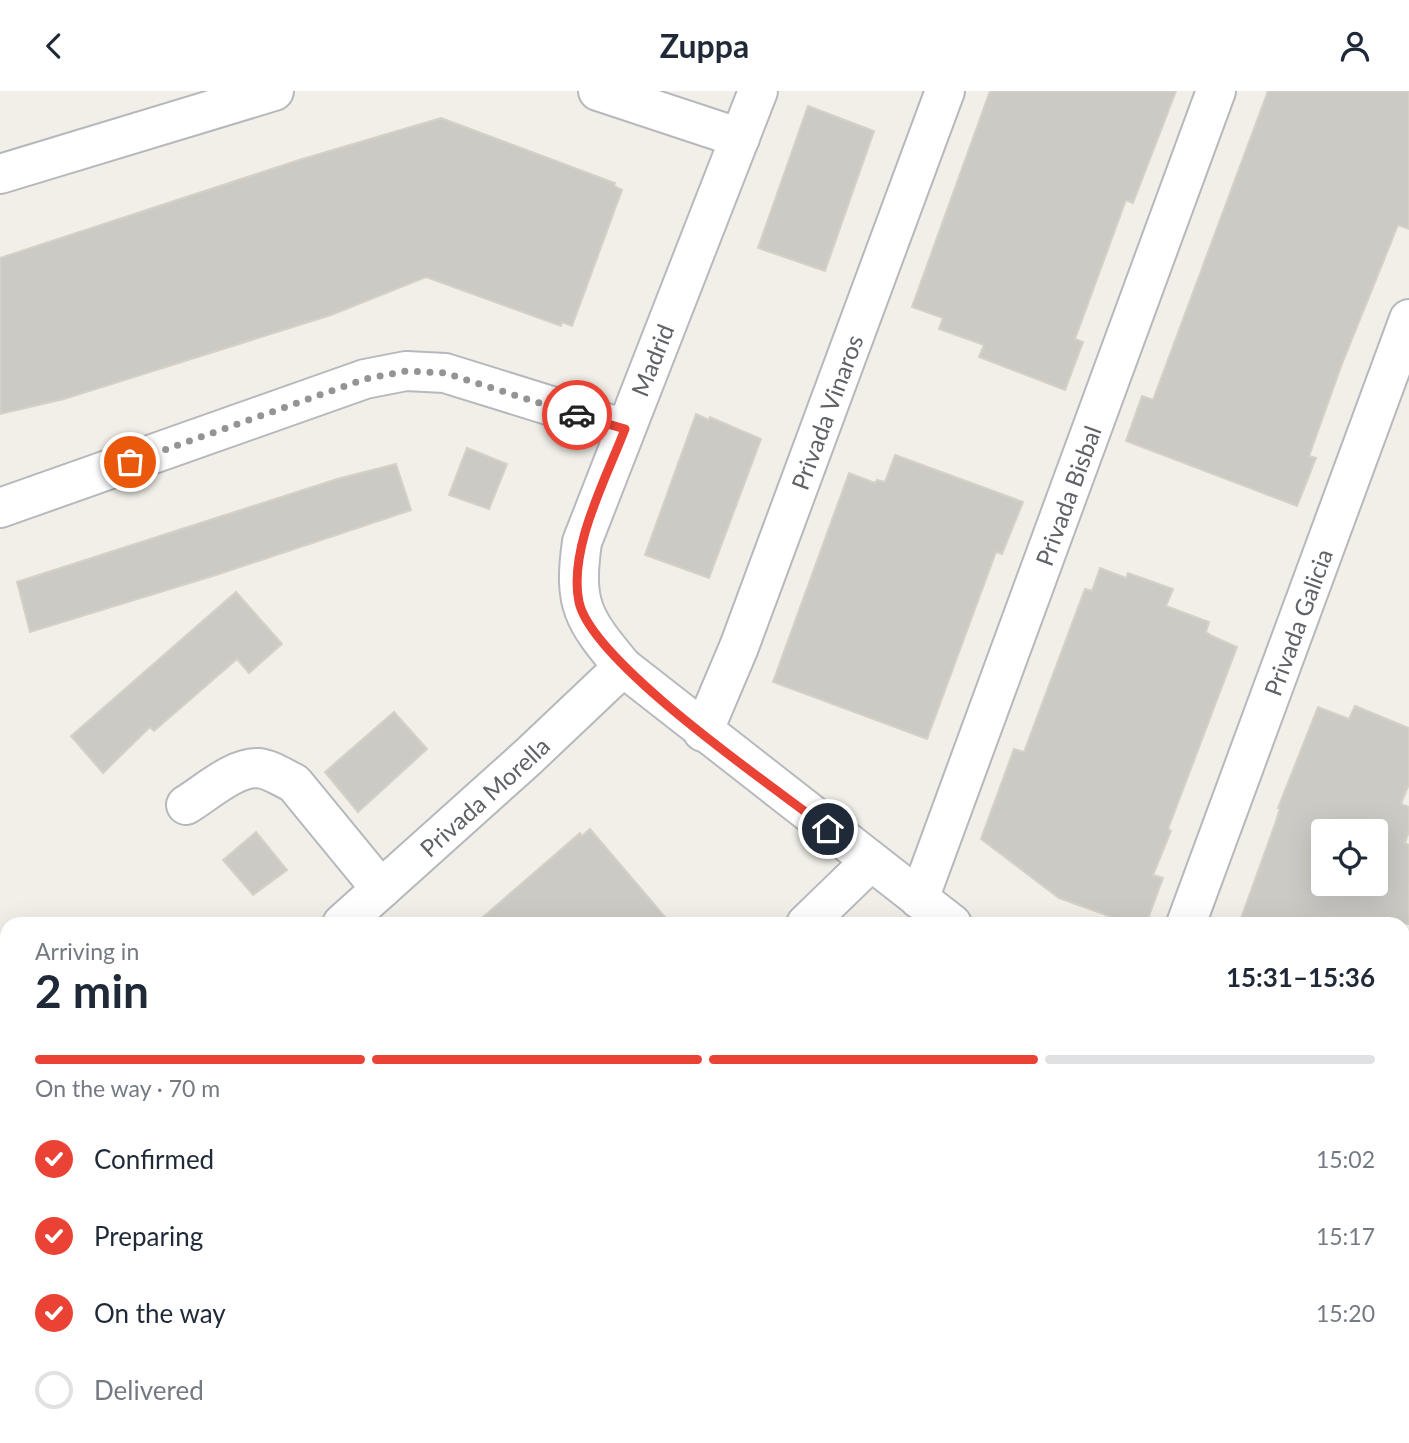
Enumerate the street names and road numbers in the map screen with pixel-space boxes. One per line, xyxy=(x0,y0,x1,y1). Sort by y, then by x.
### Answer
street label: Madrid xyxy=(624,320,680,400)
street label: Privada Vinaros xyxy=(784,330,868,493)
street label: Privada Bisbal xyxy=(1028,421,1106,569)
street label: Privada Galicia xyxy=(1257,544,1338,699)
street label: Privada Morella xyxy=(413,731,555,862)

